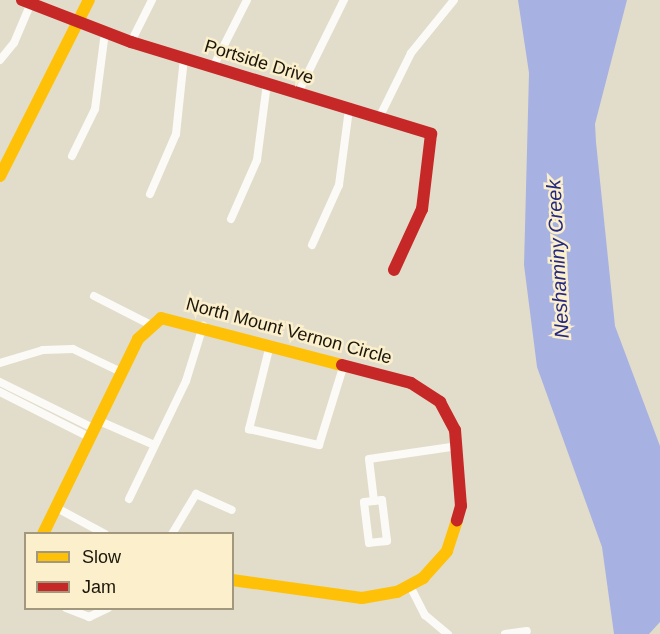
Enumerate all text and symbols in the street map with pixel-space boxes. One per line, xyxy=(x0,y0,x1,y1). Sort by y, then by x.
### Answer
street label: Portside Drive xyxy=(202,35,316,89)
water label: Neshaminy Creek xyxy=(542,179,574,339)
street label: North Mount Vernon Circle xyxy=(184,293,394,369)
legend xyxy=(24,532,234,610)
text: Slow xyxy=(82,547,121,567)
text: Jam xyxy=(82,577,116,597)

